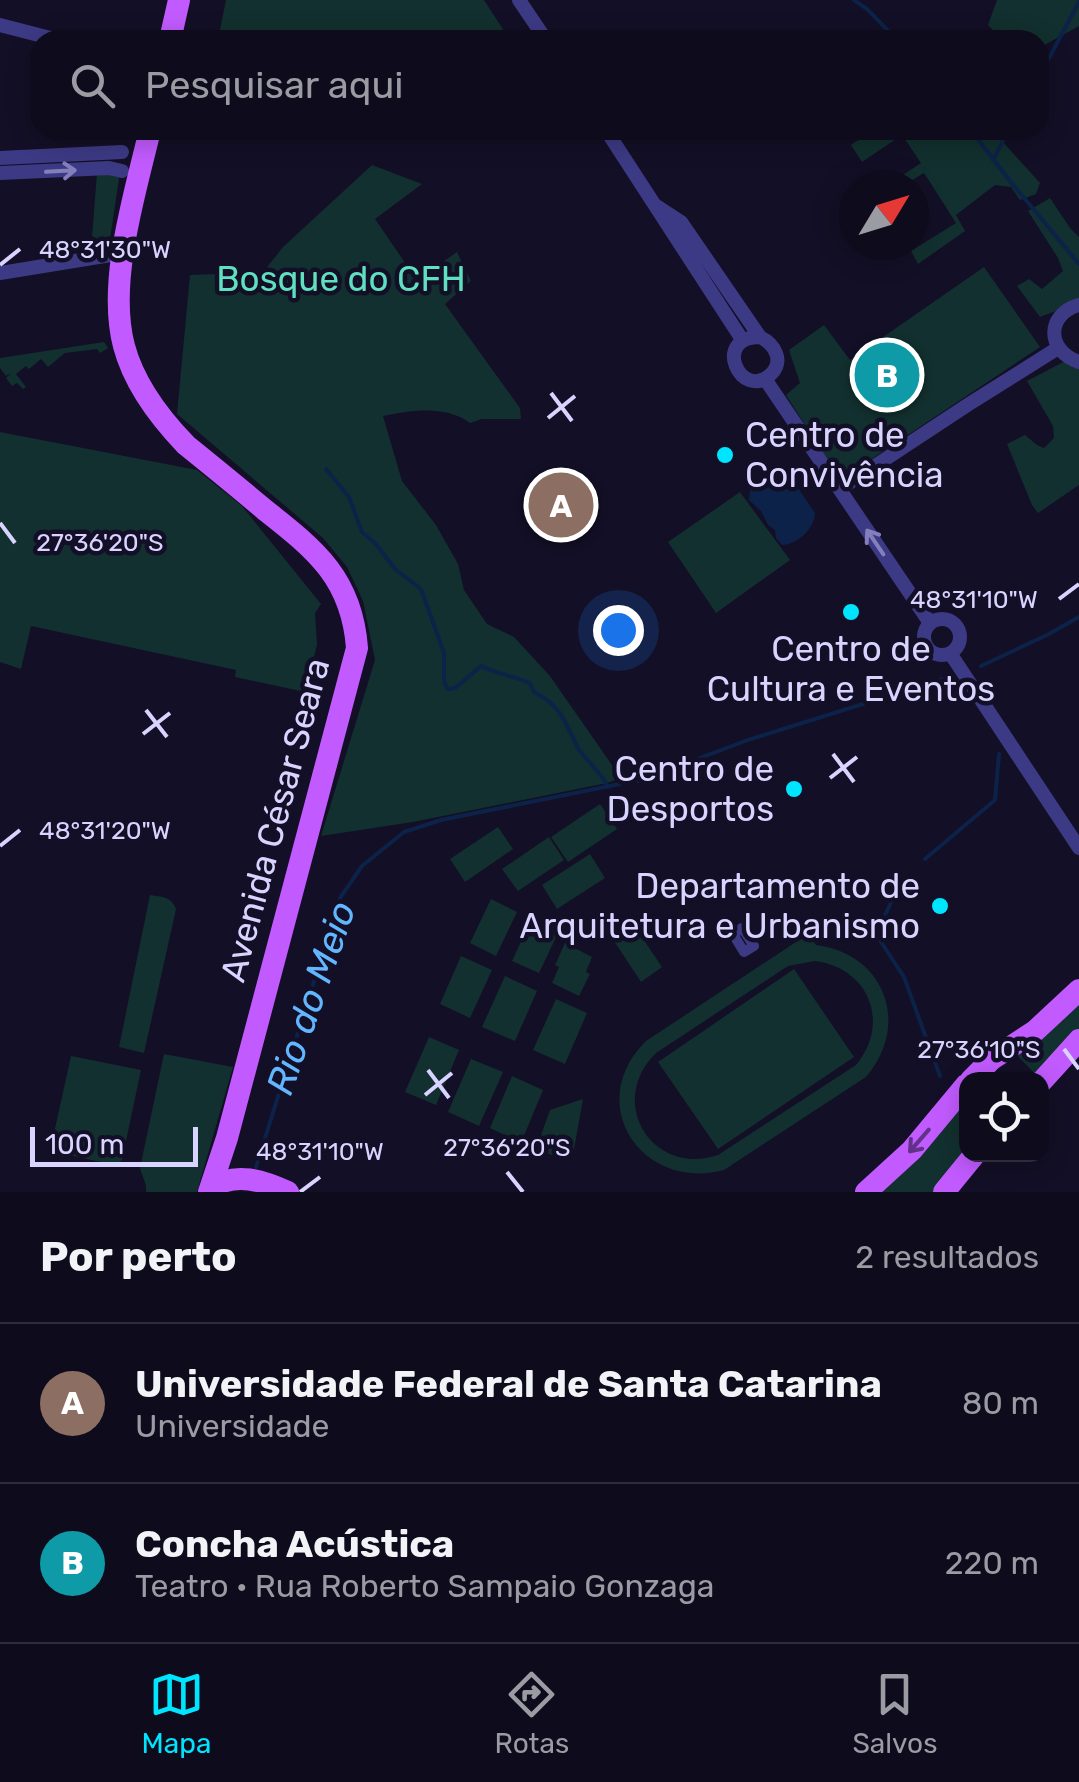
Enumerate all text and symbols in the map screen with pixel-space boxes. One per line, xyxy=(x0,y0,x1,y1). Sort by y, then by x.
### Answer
search box xyxy=(30,30,1049,140)
icon: search xyxy=(65,58,120,113)
text: Pesquisar aqui xyxy=(145,62,403,108)
one-way arrow xyxy=(45,161,77,180)
north arrow xyxy=(839,170,929,260)
text: 48°31'30"W xyxy=(39,235,171,264)
park label: Bosque do CFH xyxy=(216,258,466,300)
pin: B xyxy=(854,338,920,412)
place label: Centro de Convivência xyxy=(745,414,944,496)
marker: Centro de Convivência xyxy=(714,444,736,466)
pin: A xyxy=(528,468,594,542)
text: 27°36'20"S xyxy=(36,528,164,557)
one-way arrow xyxy=(865,528,886,556)
text: 48°31'10"W xyxy=(910,585,1038,614)
marker: Centro de Cultura e Eventos xyxy=(840,601,862,623)
your location xyxy=(593,605,644,656)
place label: Centro de Cultura e Eventos xyxy=(707,628,995,710)
street label: Avenida César Seara xyxy=(212,654,338,986)
place label: Centro de Desportos xyxy=(607,748,774,830)
marker: Centro de Desportos xyxy=(783,778,805,800)
text: 48°31'20"W xyxy=(39,816,171,845)
place label: Departamento de Arquitetura e Urbanismo xyxy=(519,865,920,947)
water label: Rio do Meio xyxy=(256,895,366,1101)
marker: Departamento de Arquitetura e Urbanismo xyxy=(929,895,951,917)
text: 27°36'10"S xyxy=(917,1035,1041,1064)
map controls xyxy=(959,1072,1049,1162)
button: locate xyxy=(959,1072,1049,1162)
scale bar xyxy=(30,1122,198,1166)
text: 100 m xyxy=(45,1128,124,1161)
one-way arrow xyxy=(907,1128,930,1153)
text: 27°36'20"S xyxy=(443,1133,571,1162)
text: 48°31'10"W xyxy=(256,1137,384,1166)
text: Por perto xyxy=(40,1232,237,1282)
text: 2 resultados xyxy=(855,1238,1039,1276)
text: Universidade Federal de Santa Catarina xyxy=(135,1361,882,1407)
text: A xyxy=(61,1384,84,1422)
text: 80 m xyxy=(962,1384,1039,1422)
text: Universidade xyxy=(135,1407,330,1445)
text: Concha Acústica xyxy=(135,1521,454,1567)
text: B xyxy=(61,1544,84,1582)
text: 220 m xyxy=(945,1544,1039,1582)
text: Teatro · Rua Roberto Sampaio Gonzaga xyxy=(135,1567,715,1605)
tab: Mapa xyxy=(142,1667,211,1760)
tab: Rotas xyxy=(495,1667,569,1760)
tab: Salvos xyxy=(852,1667,937,1760)

